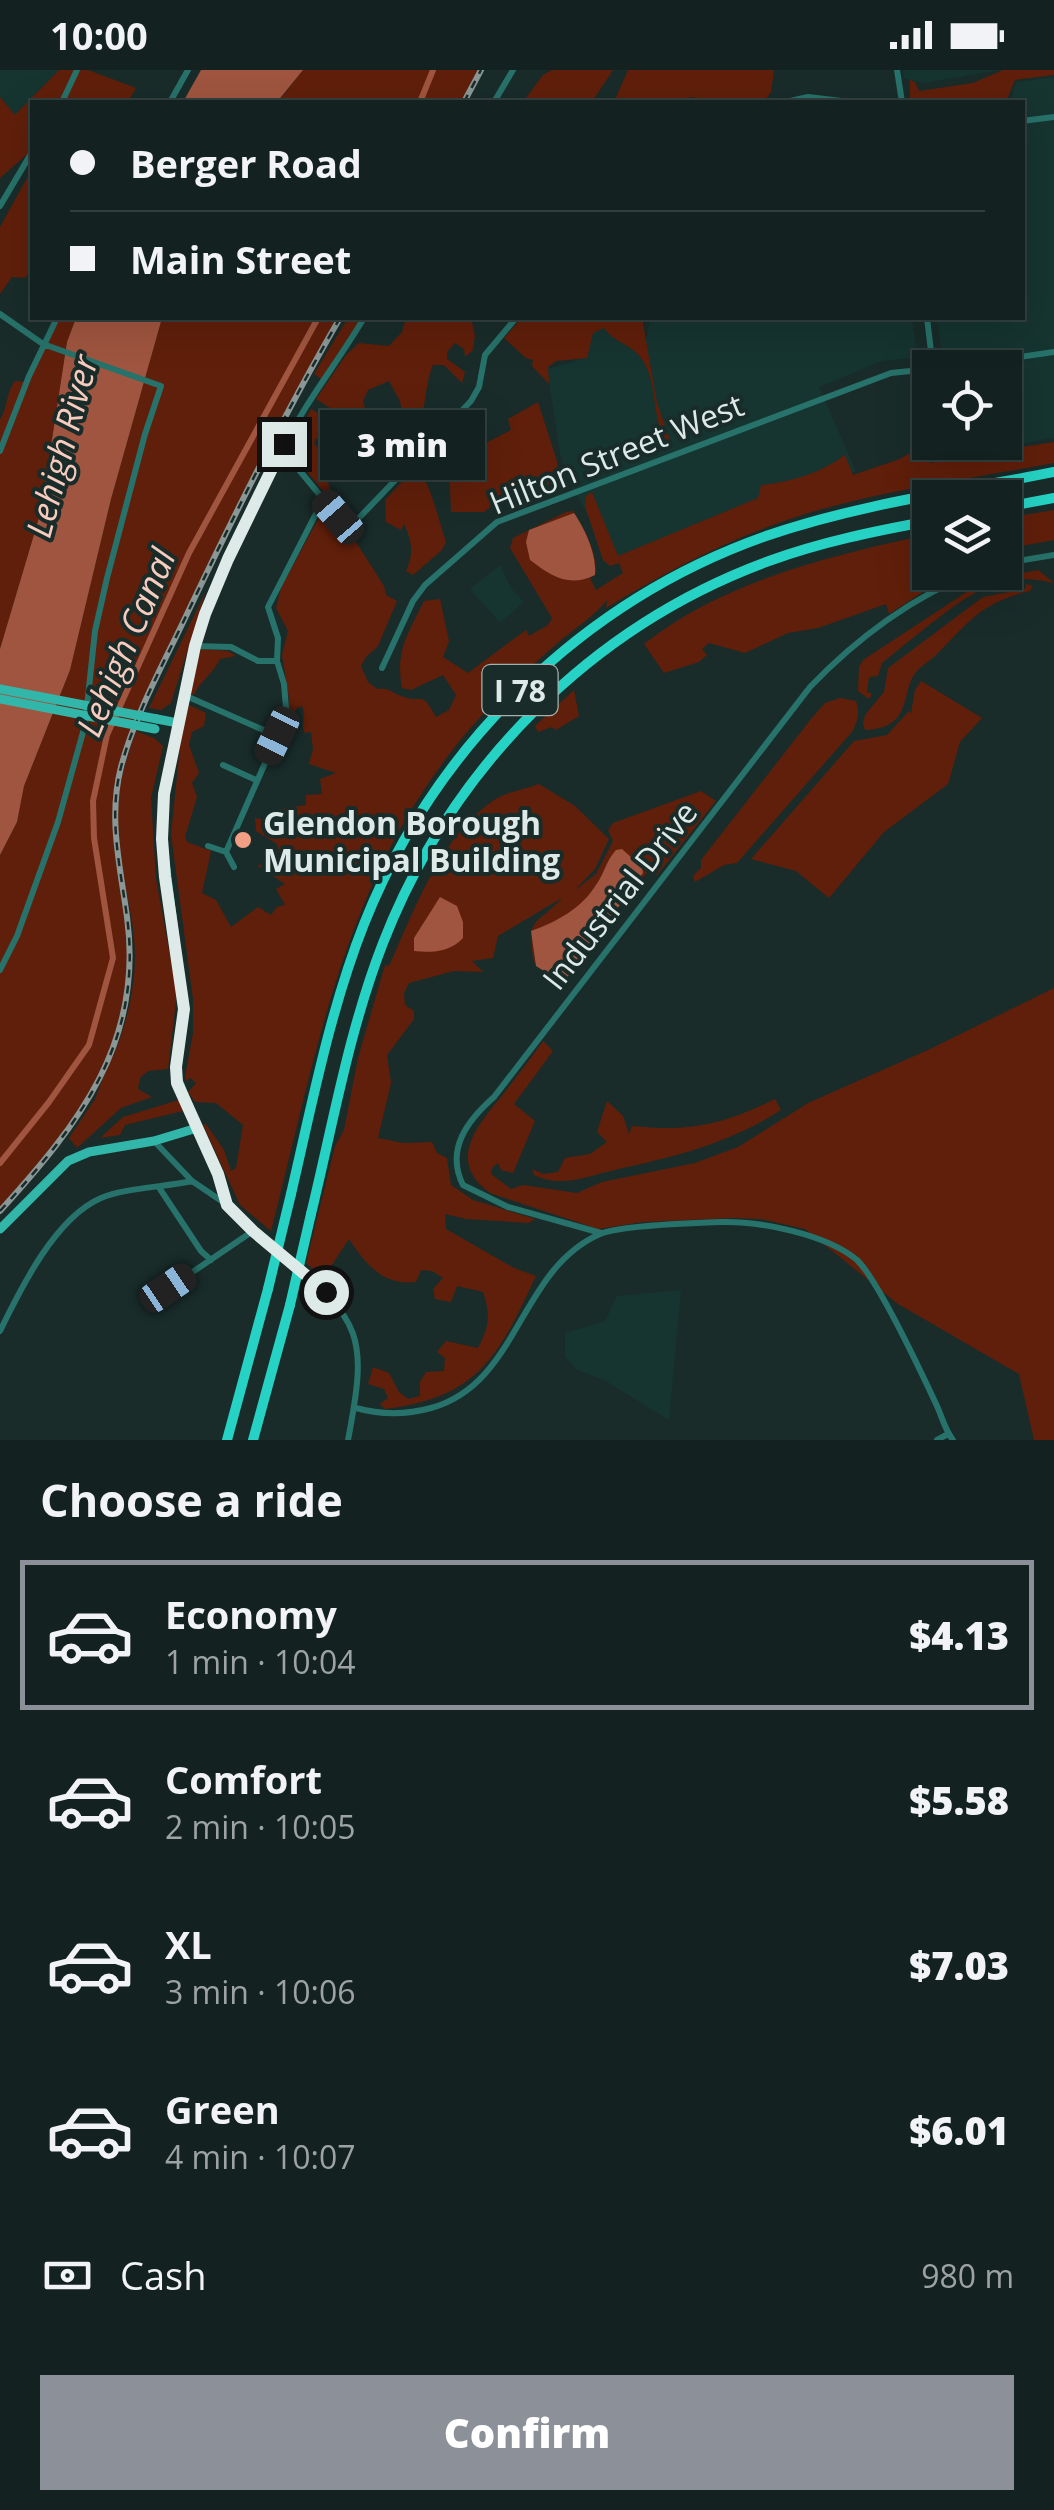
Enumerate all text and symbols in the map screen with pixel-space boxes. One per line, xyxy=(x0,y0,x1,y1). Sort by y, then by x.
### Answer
text: 10:00 xyxy=(50,9,148,61)
text: Berger Road xyxy=(130,137,362,189)
text: Main Street xyxy=(130,233,351,285)
water label: Lehigh River xyxy=(14,349,108,542)
map controls xyxy=(912,350,1022,590)
button: locate xyxy=(912,350,1022,460)
street label: Hilton Street West xyxy=(483,382,749,524)
callout: 3 min xyxy=(319,409,484,479)
route end xyxy=(262,422,307,467)
text: 3 min xyxy=(357,423,448,466)
button: layers xyxy=(912,480,1022,590)
car xyxy=(307,485,369,549)
water label: Lehigh Canal xyxy=(64,540,186,743)
road number: I 78 xyxy=(482,665,558,715)
car xyxy=(250,702,304,770)
street label: Industrial Drive xyxy=(532,792,706,998)
place label: Glendon Borough Municipal Building xyxy=(263,801,560,881)
marker: Glendon Borough Municipal Building xyxy=(232,829,254,851)
car xyxy=(135,1259,201,1317)
route start xyxy=(304,1270,349,1315)
text: Choose a ride xyxy=(40,1469,343,1530)
text: Economy xyxy=(165,1588,337,1640)
icon: car xyxy=(45,1590,135,1680)
text: $4.13 xyxy=(909,1609,1009,1661)
text: 1 min · 10:04 xyxy=(165,1640,356,1683)
text: Comfort xyxy=(165,1753,322,1805)
icon: car xyxy=(45,1755,135,1845)
text: $5.58 xyxy=(909,1774,1009,1826)
text: 2 min · 10:05 xyxy=(165,1805,356,1848)
text: XL xyxy=(165,1918,212,1970)
icon: car xyxy=(45,1920,135,2010)
text: $7.03 xyxy=(909,1939,1009,1991)
text: 3 min · 10:06 xyxy=(165,1970,356,2013)
text: Green xyxy=(165,2083,280,2135)
icon: car xyxy=(45,2085,135,2175)
text: $6.01 xyxy=(909,2104,1009,2156)
text: 4 min · 10:07 xyxy=(165,2135,356,2178)
icon: cash xyxy=(40,2248,95,2303)
text: Cash xyxy=(120,2249,206,2301)
text: 980 m xyxy=(921,2254,1014,2297)
button: Confirm xyxy=(40,2375,1014,2490)

